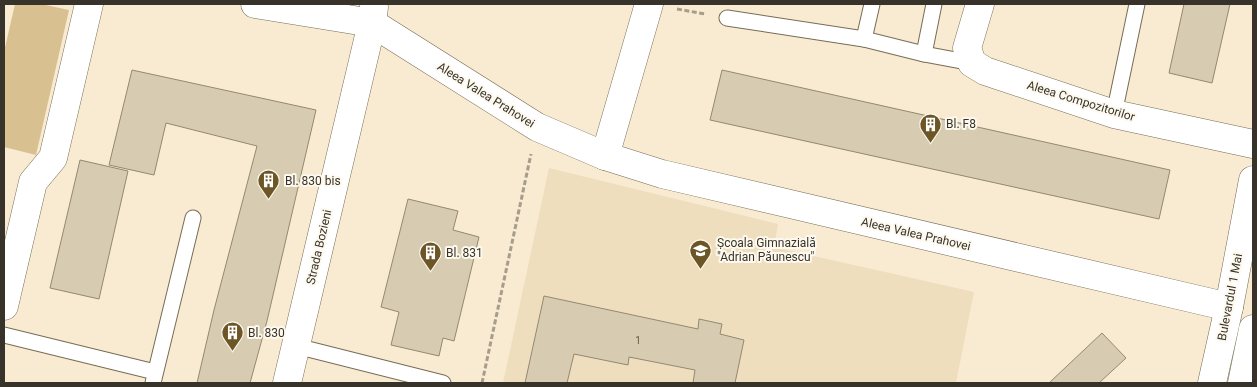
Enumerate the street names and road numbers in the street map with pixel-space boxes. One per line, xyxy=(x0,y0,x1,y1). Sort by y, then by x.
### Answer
street label: Aleea Valea Prahovei xyxy=(435,59,537,131)
street label: Aleea Compozitorilor xyxy=(1025,78,1137,124)
street label: Strada Bozieni xyxy=(304,208,334,286)
street label: Aleea Valea Prahovei xyxy=(860,215,972,253)
street label: Bulevardul 1 Mai xyxy=(1215,252,1245,342)

